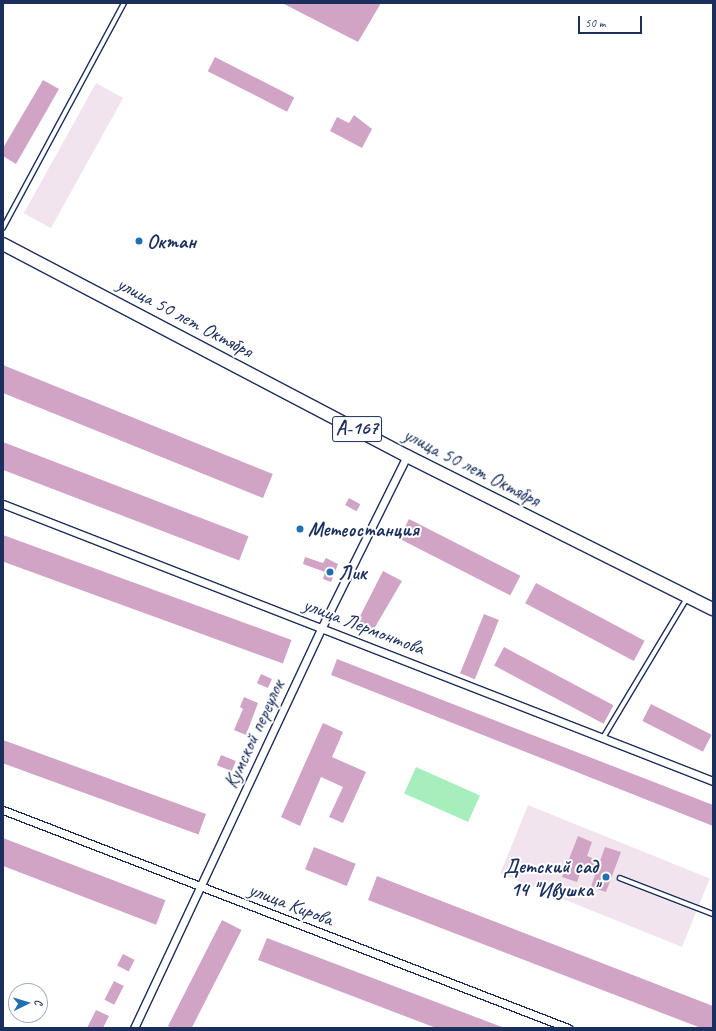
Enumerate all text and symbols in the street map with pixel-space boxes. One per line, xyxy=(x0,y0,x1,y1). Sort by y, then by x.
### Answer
scale bar xyxy=(580,8,644,34)
text: 50 m xyxy=(585,15,605,31)
place label: Октан xyxy=(147,229,196,253)
marker: Октан xyxy=(134,236,144,246)
street label: улица 50 лет Октября xyxy=(112,270,258,364)
road number: А-167 xyxy=(332,412,382,446)
street label: улица 50 лет Октября xyxy=(398,422,546,512)
place label: Метеостанция xyxy=(308,517,419,541)
marker: Метеостанция xyxy=(295,524,305,534)
place label: Лик xyxy=(338,560,366,584)
marker: Лик xyxy=(325,567,335,577)
street label: улица Лермонтова xyxy=(300,592,428,660)
street label: Кумской переулок xyxy=(218,676,290,792)
place label: Детский сад 14 "Ивушка" xyxy=(503,854,598,901)
marker: Детский сад 14 "Ивушка" xyxy=(601,872,611,882)
street label: улица Кирова xyxy=(246,877,336,931)
north arrow xyxy=(8,983,48,1023)
text: С xyxy=(32,999,46,1005)

